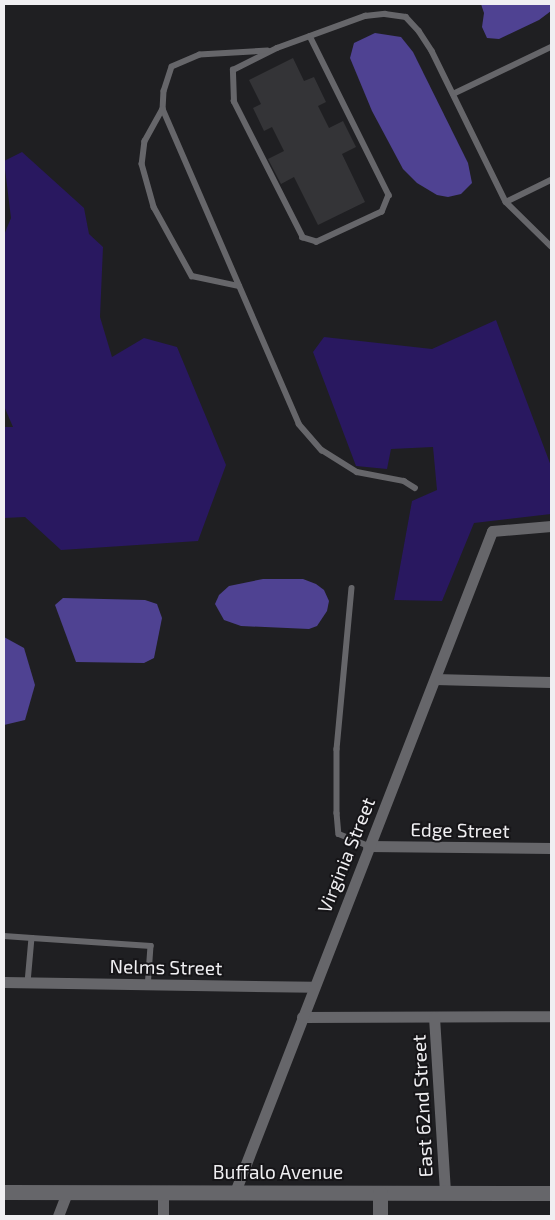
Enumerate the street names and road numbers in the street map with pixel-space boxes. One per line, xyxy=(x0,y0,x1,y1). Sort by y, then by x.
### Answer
street label: Virginia Street xyxy=(313,794,379,916)
street label: Edge Street xyxy=(410,818,510,842)
street label: Nelms Street xyxy=(110,955,222,979)
street label: East 62nd Street xyxy=(407,1034,437,1178)
street label: Buffalo Avenue xyxy=(213,1161,343,1183)

